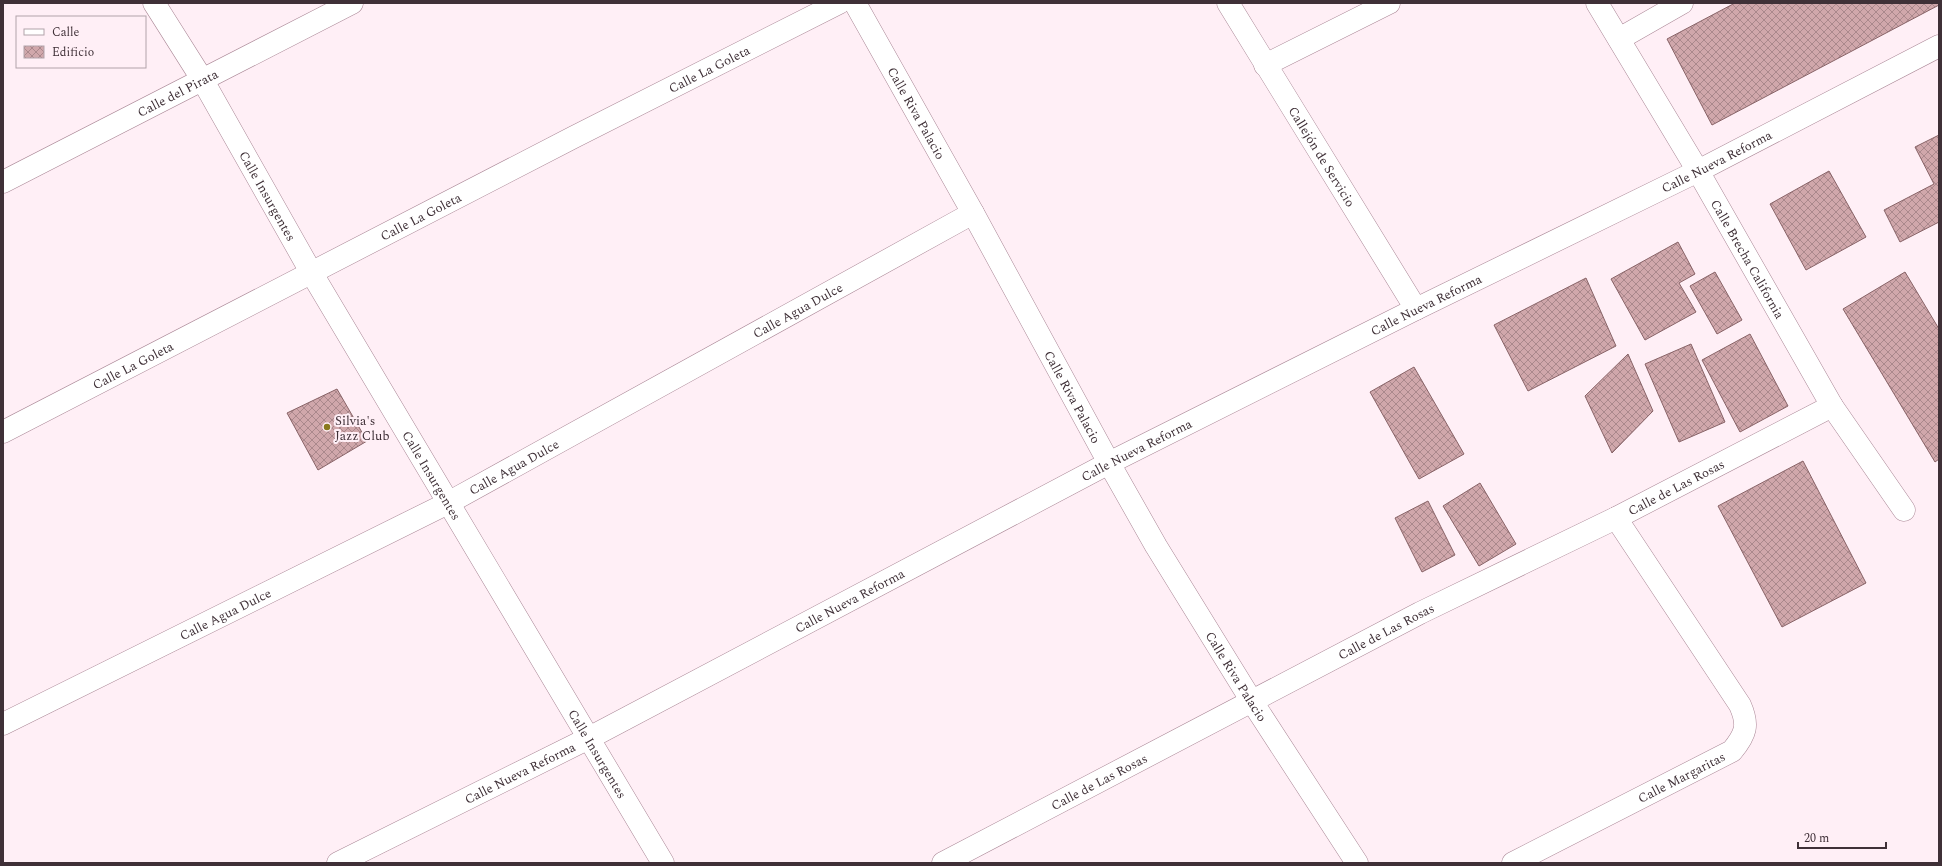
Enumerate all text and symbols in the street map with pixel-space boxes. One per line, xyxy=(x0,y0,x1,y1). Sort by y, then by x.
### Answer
legend xyxy=(16,16,146,68)
text: Calle xyxy=(52,23,80,42)
street label: Calle La Goleta xyxy=(665,40,754,99)
text: Edificio xyxy=(52,43,94,62)
street label: Calle Riva Palacio xyxy=(882,63,950,163)
street label: Calle del Pirata xyxy=(134,64,222,123)
street label: Callejón de Servicio xyxy=(1283,103,1360,211)
street label: Calle Nueva Reforma xyxy=(1658,125,1776,198)
street label: Calle Insurgentes xyxy=(234,147,301,245)
street label: Calle La Goleta xyxy=(377,188,466,246)
street label: Calle Brecha California xyxy=(1705,196,1789,323)
street label: Calle Nueva Reforma xyxy=(1367,269,1486,341)
street label: Calle Agua Dulce xyxy=(749,278,847,344)
street label: Calle La Goleta xyxy=(89,336,178,395)
street label: Calle Riva Palacio xyxy=(1039,347,1106,447)
place label: Silvia's Jazz Club xyxy=(335,411,390,446)
street label: Calle Nueva Reforma xyxy=(1078,414,1196,487)
marker: Silvia's Jazz Club xyxy=(322,422,332,432)
street label: Calle Insurgentes xyxy=(397,427,466,524)
street label: Calle Agua Dulce xyxy=(466,435,563,501)
street label: Calle de Las Rosas xyxy=(1625,454,1728,521)
street label: Calle Nueva Reforma xyxy=(791,564,909,638)
street label: Calle Agua Dulce xyxy=(176,583,275,646)
street label: Calle de Las Rosas xyxy=(1335,598,1438,665)
street label: Calle Riva Palacio xyxy=(1200,628,1272,726)
street label: Calle Insurgentes xyxy=(562,705,631,803)
street label: Calle Nueva Reforma xyxy=(461,737,580,810)
street label: Calle Margaritas xyxy=(1634,747,1729,809)
street label: Calle de Las Rosas xyxy=(1048,749,1151,816)
scale bar xyxy=(1798,824,1886,850)
text: 20 m xyxy=(1804,829,1829,848)

